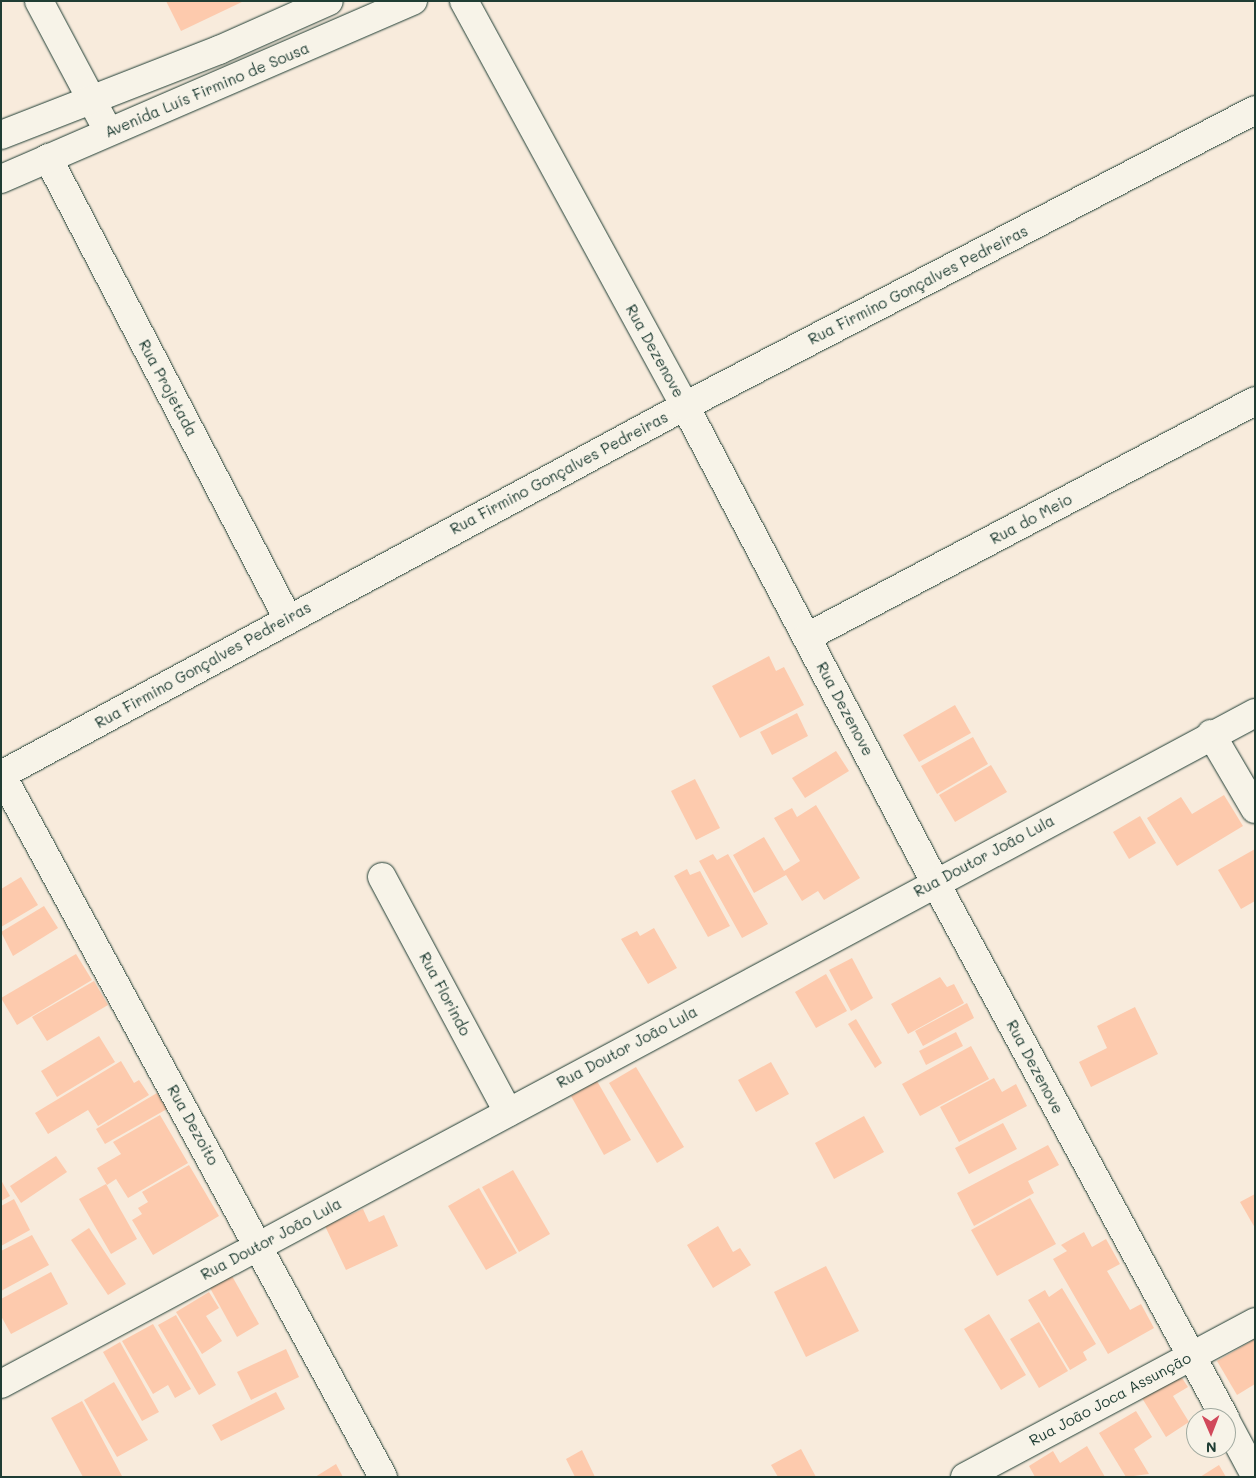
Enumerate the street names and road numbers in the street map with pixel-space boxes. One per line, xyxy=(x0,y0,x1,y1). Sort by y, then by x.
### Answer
street label: Avenida Luís Firmino de Sousa xyxy=(102,39,312,141)
street label: Rua Firmino Gonçalves Pedreiras xyxy=(805,222,1031,348)
street label: Rua Dezenove xyxy=(622,301,688,401)
street label: Rua Projetada xyxy=(135,337,201,439)
street label: Rua Firmino Gonçalves Pedreiras xyxy=(447,408,671,538)
street label: Rua do Meio xyxy=(987,490,1075,548)
street label: Rua Firmino Gonçalves Pedreiras xyxy=(92,598,314,732)
street label: Rua Dezenove xyxy=(813,659,877,759)
street label: Rua Doutor João Lula xyxy=(911,811,1057,901)
street label: Rua Florindo xyxy=(415,949,475,1039)
street label: Rua Doutor João Lula xyxy=(554,1002,700,1092)
street label: Rua Dezenove xyxy=(1003,1017,1067,1117)
street label: Rua Dezoito xyxy=(164,1082,222,1168)
street label: Rua Doutor João Lula xyxy=(198,1194,344,1284)
street label: Rua João Joca Assunção xyxy=(1026,1349,1194,1449)

